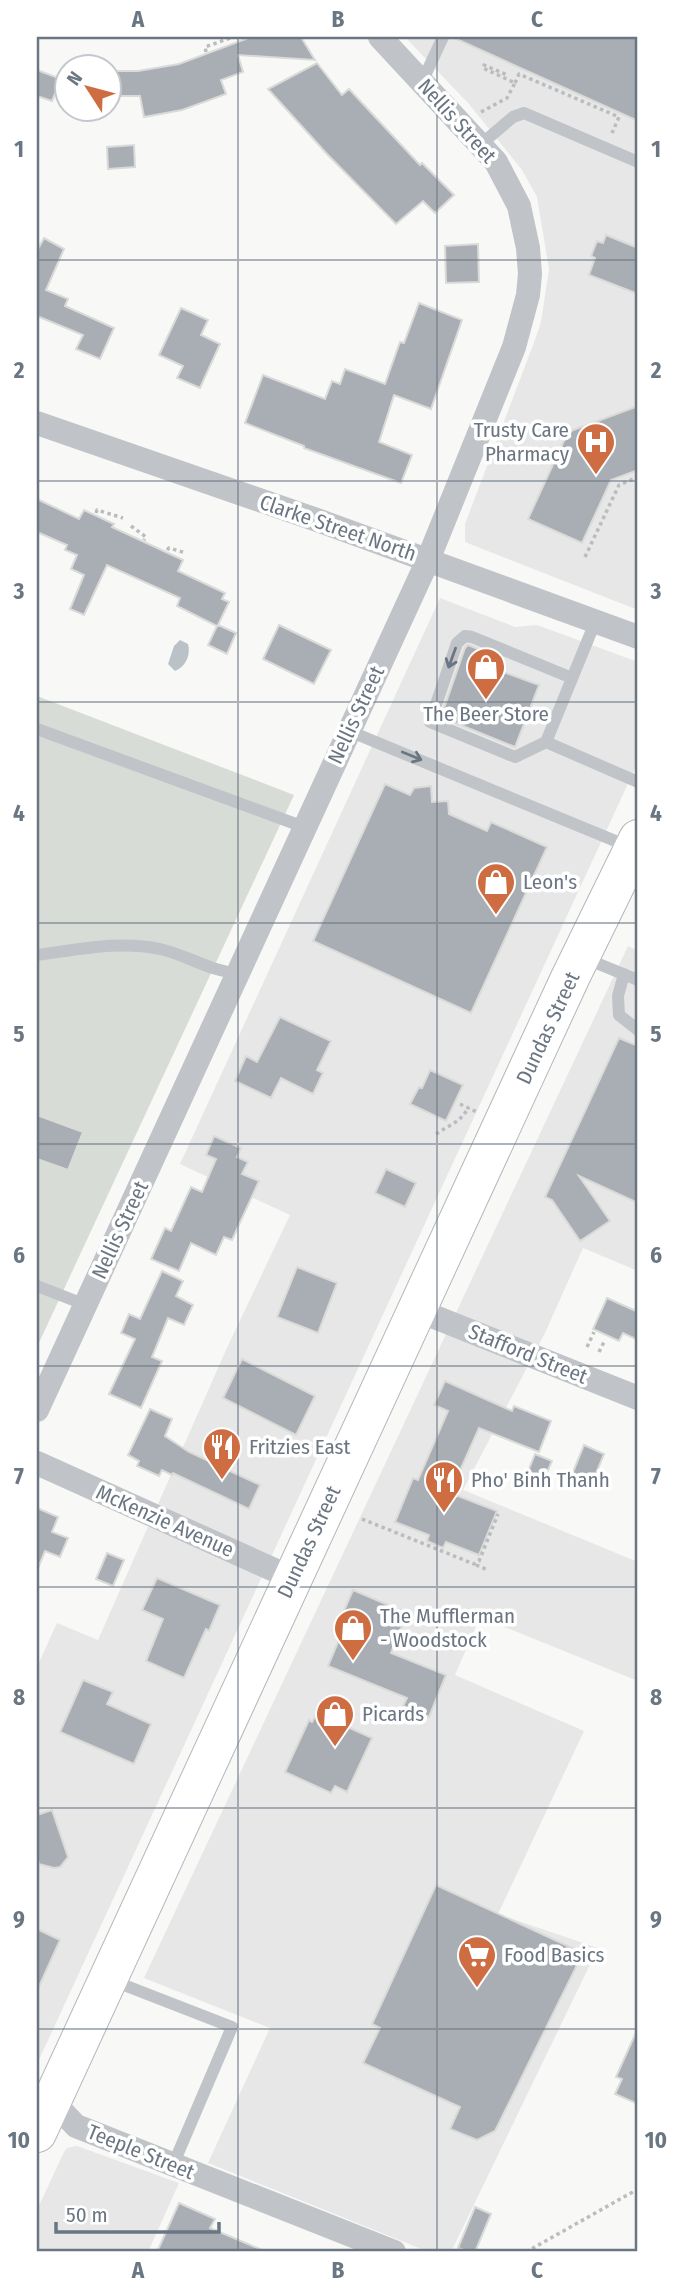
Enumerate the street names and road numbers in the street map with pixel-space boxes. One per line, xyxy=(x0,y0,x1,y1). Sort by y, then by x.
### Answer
street label: Nellis Street xyxy=(412,73,502,169)
street label: Clarke Street North xyxy=(256,489,420,567)
street label: Nellis Street xyxy=(322,662,390,768)
street label: Dundas Street xyxy=(511,967,585,1088)
street label: Nellis Street xyxy=(86,1177,154,1283)
street label: Stafford Street xyxy=(465,1318,591,1390)
street label: McKenzie Avenue xyxy=(92,1479,238,1563)
street label: Dundas Street xyxy=(272,1481,346,1602)
street label: Teeple Street xyxy=(84,2119,198,2185)

